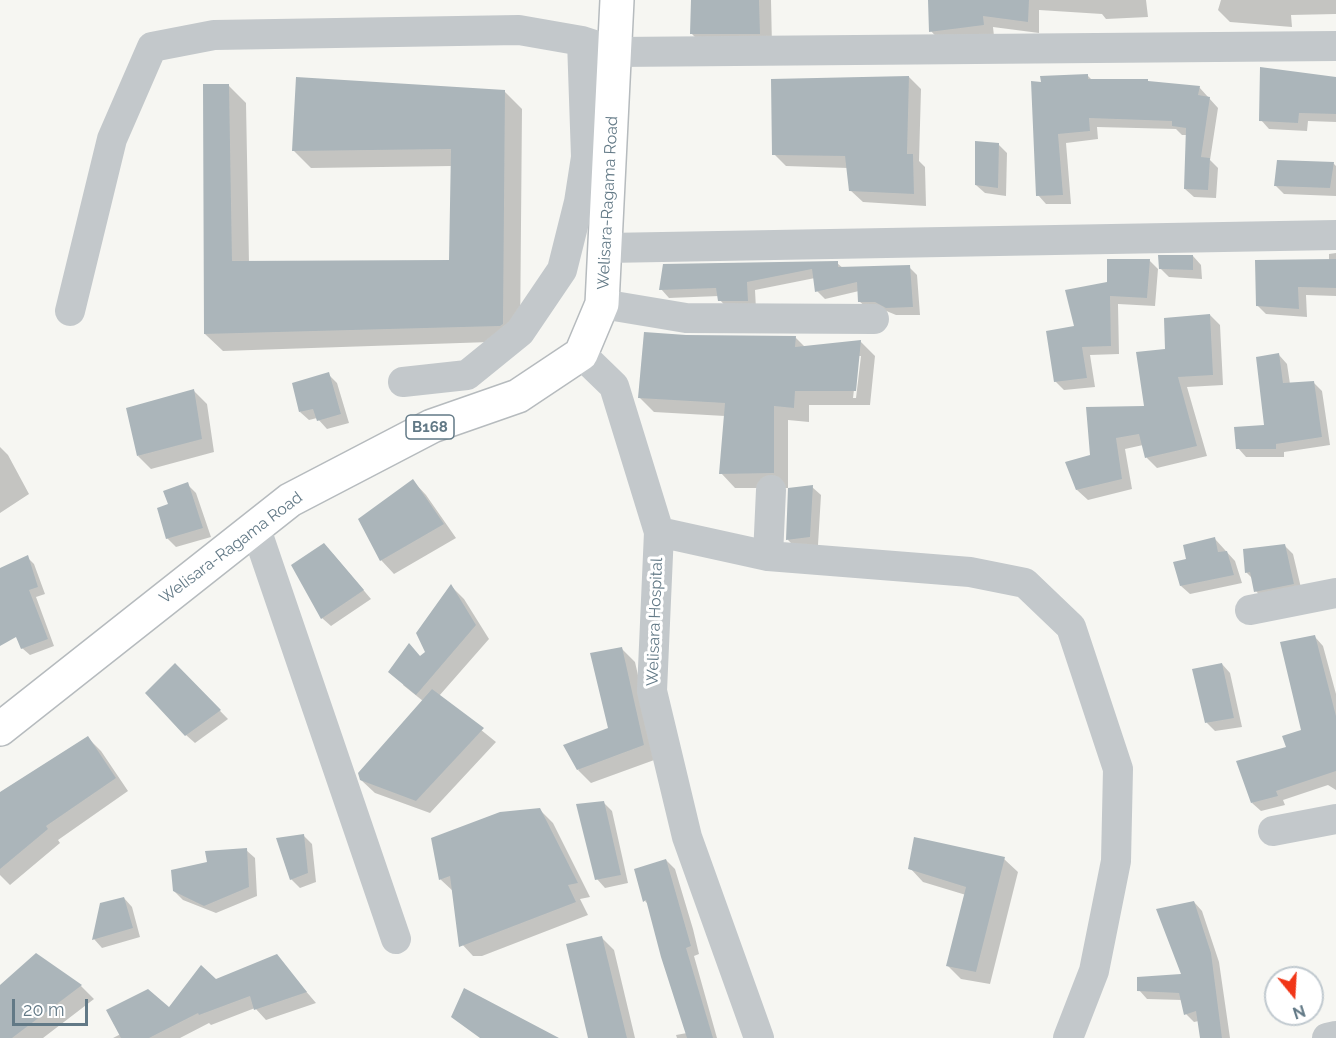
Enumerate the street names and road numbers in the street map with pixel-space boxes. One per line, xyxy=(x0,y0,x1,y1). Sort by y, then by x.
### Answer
street label: Welisara-Ragama Road xyxy=(594,116,622,290)
road number: B168 xyxy=(406,415,454,439)
street label: Welisara-Ragama Road xyxy=(156,488,306,608)
street label: Welisara Hospital xyxy=(643,557,667,687)

